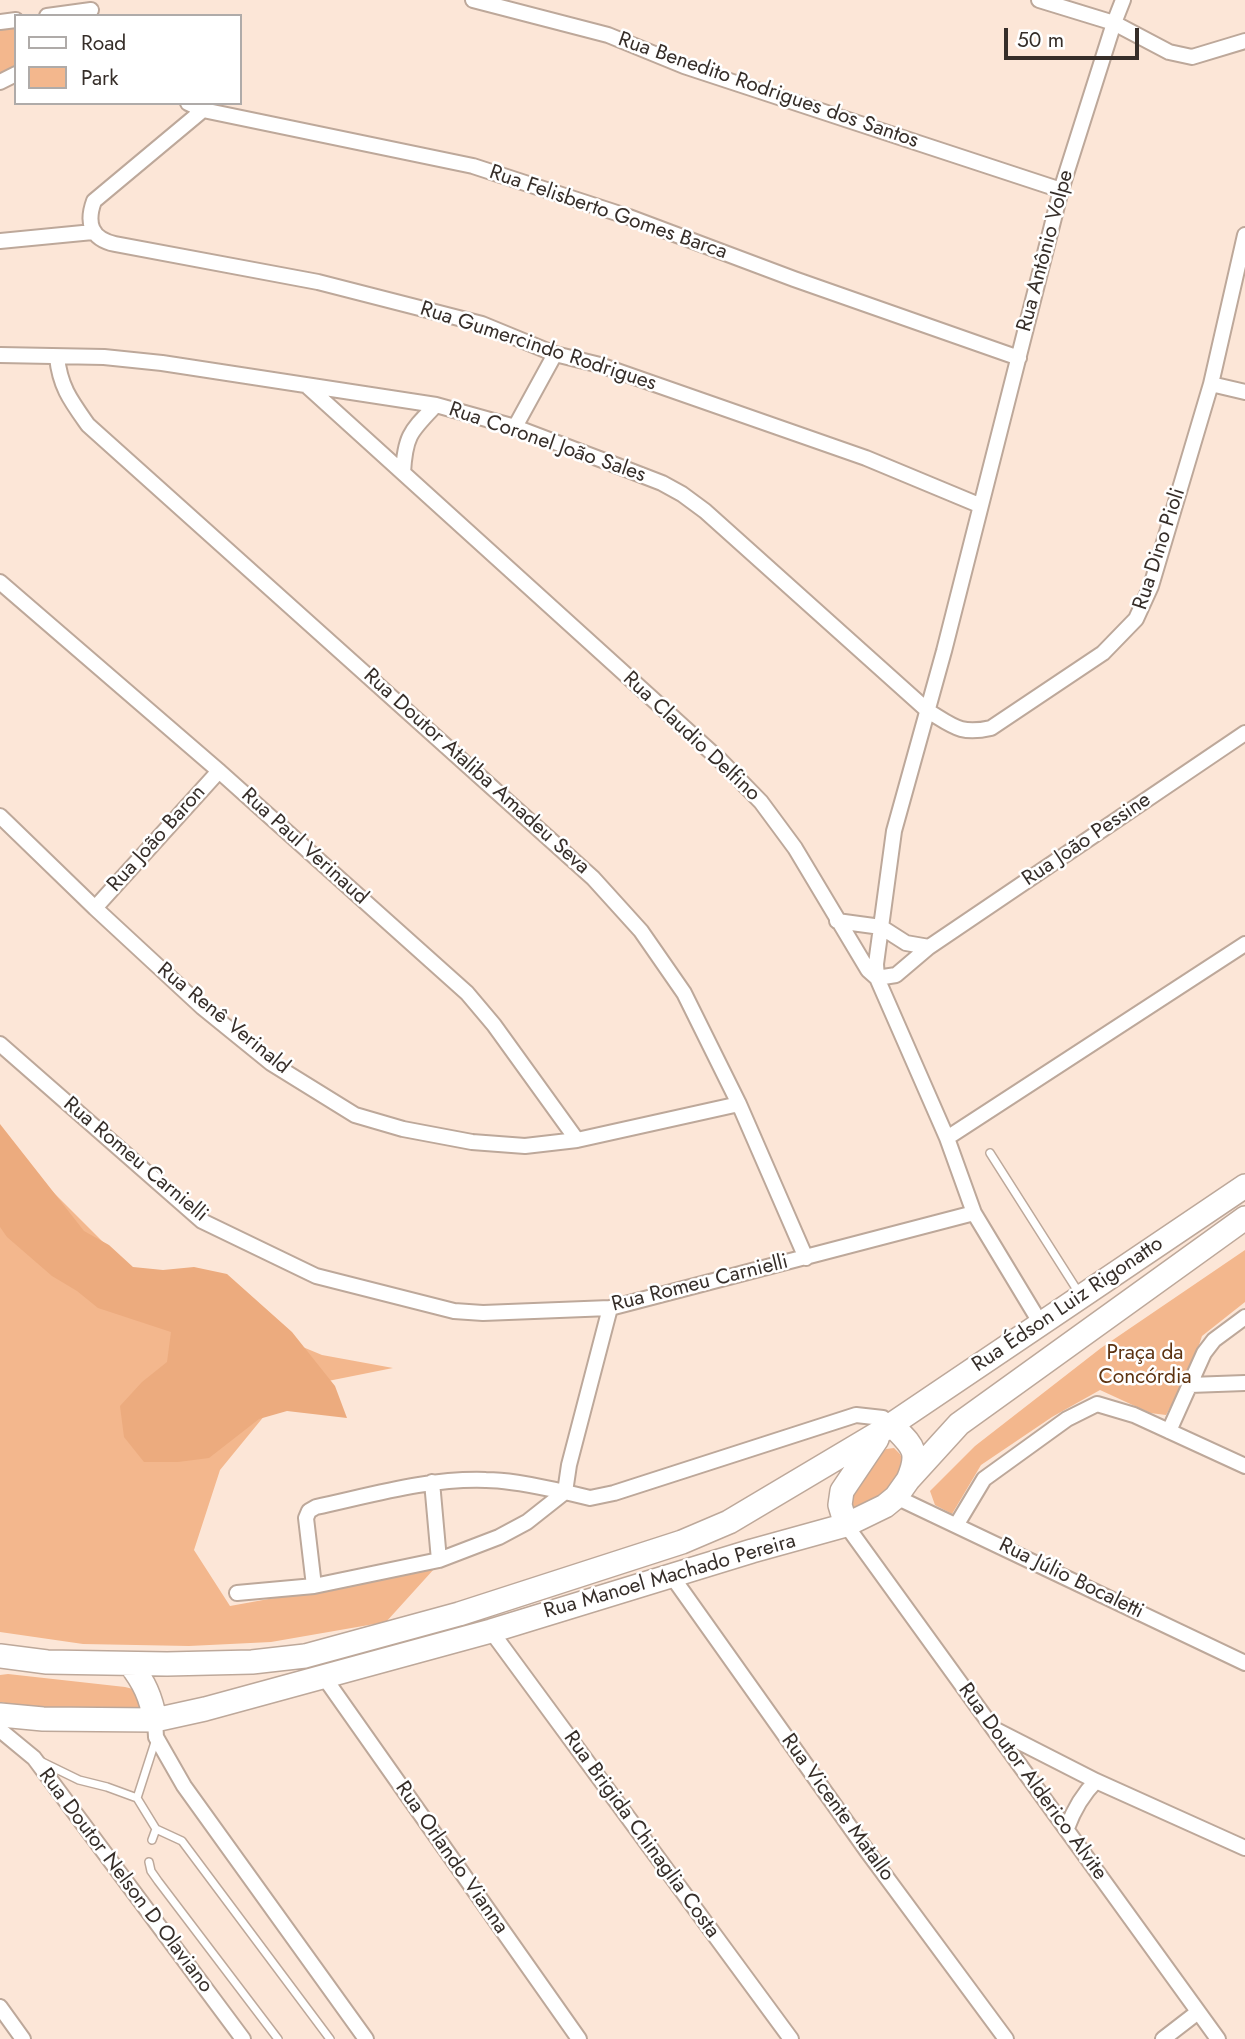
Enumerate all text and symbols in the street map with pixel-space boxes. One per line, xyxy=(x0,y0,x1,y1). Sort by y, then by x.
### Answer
legend xyxy=(14,14,242,105)
scale bar xyxy=(1007,14,1142,58)
text: 50 m xyxy=(1017,25,1064,55)
text: Road xyxy=(81,28,126,58)
street label: Rua Benedito Rodrigues dos Santos xyxy=(614,28,922,154)
text: Park xyxy=(81,63,118,93)
street label: Rua Felisberto Gomes Barca xyxy=(486,160,730,266)
street label: Rua Antônio Volpe xyxy=(1012,168,1080,334)
street label: Rua Gumercindo Rodrigues xyxy=(417,297,659,397)
street label: Rua Coronel João Sales xyxy=(445,397,649,489)
street label: Rua Dino Pioli xyxy=(1128,485,1192,613)
street label: Rua Doutor Ataliba Amadeu Seva xyxy=(358,664,594,880)
street label: Rua Claudio Delfino xyxy=(617,667,765,807)
street label: Rua João Baron xyxy=(103,780,211,898)
street label: Rua Paul Verinaud xyxy=(235,783,373,911)
street label: Rua João Pessine xyxy=(1018,788,1156,892)
street label: Rua Renê Verinald xyxy=(152,958,294,1080)
street label: Rua Romeu Carnielli xyxy=(58,1092,212,1228)
street label: Rua Édson Luiz Rigonatto xyxy=(968,1232,1168,1378)
street label: Rua Romeu Carnielli xyxy=(609,1250,791,1318)
park label: Praça da Concórdia xyxy=(1098,1341,1192,1391)
street label: Rua Manoel Machado Pereira xyxy=(541,1529,799,1625)
street label: Rua Júlio Bocaletti xyxy=(995,1533,1147,1625)
street label: Rua Doutor Alderico Alvite xyxy=(952,1679,1112,1885)
street label: Rua Brigida Chinaglia Costa xyxy=(557,1727,725,1943)
street label: Rua Vicente Matallo xyxy=(775,1729,899,1887)
street label: Rua Doutor Nelson D Olaviano xyxy=(32,1764,218,1998)
street label: Rua Orlando Vianna xyxy=(389,1777,513,1939)

